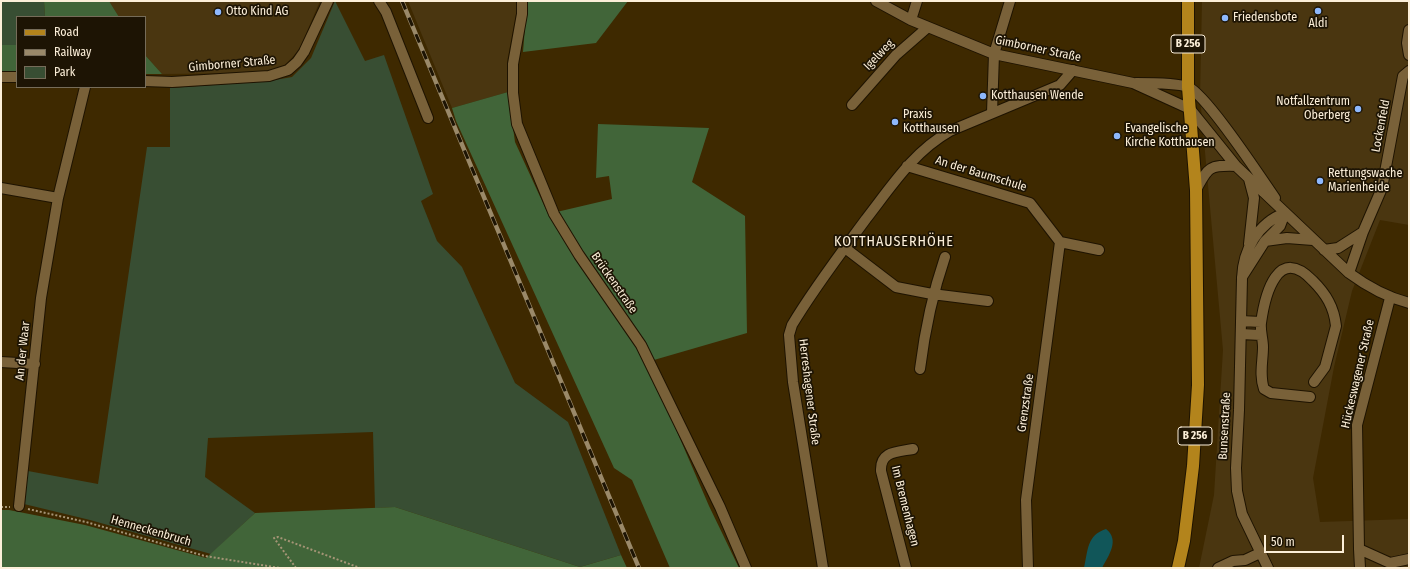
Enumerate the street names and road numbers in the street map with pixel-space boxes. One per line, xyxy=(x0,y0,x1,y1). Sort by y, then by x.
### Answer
street label: Gimborner Straße xyxy=(994,33,1082,65)
road number: B 256 xyxy=(1171,35,1205,53)
street label: Igelweg xyxy=(861,37,897,73)
street label: Gimborner Straße xyxy=(188,53,276,75)
street label: Lockenfeld xyxy=(1369,98,1393,154)
street label: An der Baumschule xyxy=(934,153,1028,195)
street label: Brückenstraße xyxy=(588,250,640,316)
street label: Hückeswagener Straße xyxy=(1338,318,1378,430)
street label: An der Waar xyxy=(13,321,33,381)
street label: Herreshagener Straße xyxy=(795,338,823,446)
street label: Grenzstraße xyxy=(1015,373,1037,433)
street label: Bunsenstraße xyxy=(1216,392,1234,460)
road number: B 256 xyxy=(1178,427,1212,445)
street label: Im Bremenhagen xyxy=(888,464,922,548)
street label: Henneckenbruch xyxy=(109,513,193,549)

